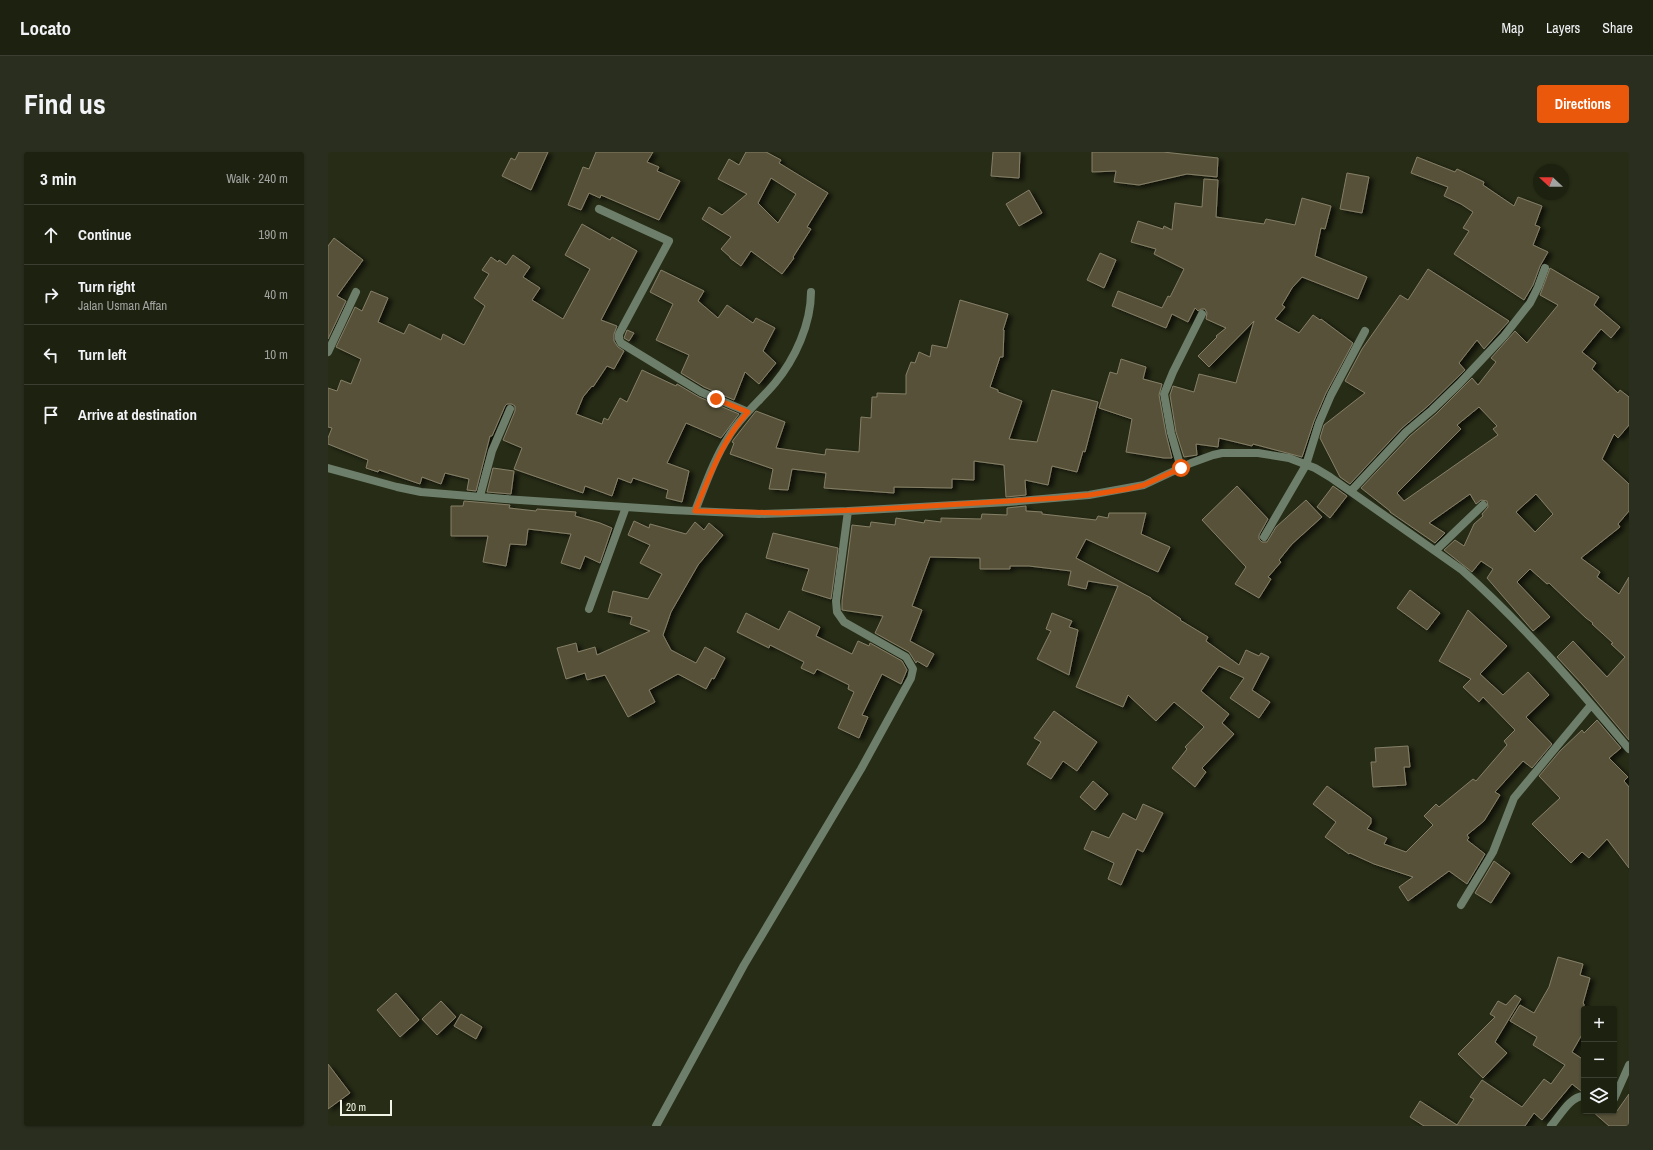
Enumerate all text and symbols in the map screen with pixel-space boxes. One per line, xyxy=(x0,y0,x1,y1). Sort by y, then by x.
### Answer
text: Locato xyxy=(20,15,71,41)
text: Map xyxy=(1502,19,1524,37)
text: Layers xyxy=(1546,19,1580,37)
text: Share xyxy=(1602,19,1633,37)
text: Find us xyxy=(24,85,106,123)
button: Directions xyxy=(1537,85,1629,123)
north arrow xyxy=(1533,164,1569,200)
text: 3 min xyxy=(40,167,76,190)
text: Walk · 240 m xyxy=(226,170,288,187)
icon: ahead xyxy=(40,224,62,246)
text: Continue xyxy=(78,224,131,245)
text: 190 m xyxy=(258,226,288,243)
text: Turn right xyxy=(78,276,135,297)
icon: right xyxy=(40,284,62,306)
text: 40 m xyxy=(264,286,288,303)
text: Jalan Usman Affan xyxy=(78,297,167,314)
icon: left xyxy=(40,344,62,366)
text: Turn left xyxy=(78,344,126,365)
text: 10 m xyxy=(264,346,288,363)
route end xyxy=(707,390,725,408)
icon: arrive xyxy=(40,404,62,426)
text: Arrive at destination xyxy=(78,404,197,425)
route start xyxy=(1172,459,1190,477)
map controls xyxy=(1581,1006,1617,1114)
button: + xyxy=(1581,1006,1617,1042)
button: − xyxy=(1581,1042,1617,1078)
button: layers xyxy=(1581,1078,1617,1114)
scale bar xyxy=(340,1098,392,1117)
text: 20 m xyxy=(346,1100,366,1114)

